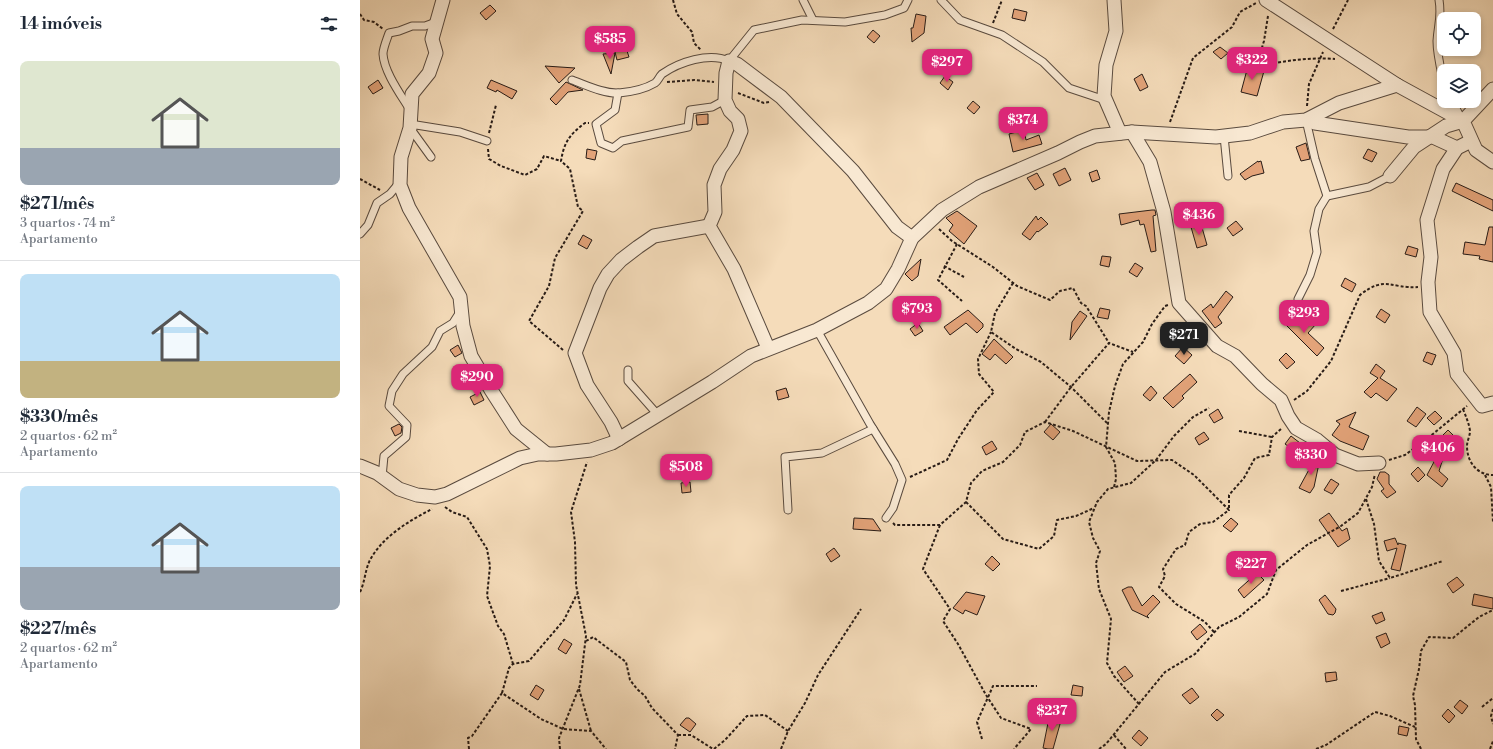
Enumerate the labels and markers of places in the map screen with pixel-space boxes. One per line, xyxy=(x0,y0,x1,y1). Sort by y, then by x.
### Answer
pin: $585 xyxy=(586,26,634,60)
pin: $322 xyxy=(1228,47,1276,81)
pin: $297 xyxy=(923,49,971,83)
pin: $374 xyxy=(999,107,1047,141)
pin: $436 xyxy=(1175,202,1223,236)
pin: $793 xyxy=(893,296,941,330)
pin: $293 xyxy=(1280,300,1328,334)
pin: $271 xyxy=(1160,322,1208,356)
pin: $290 xyxy=(453,364,501,398)
pin: $406 xyxy=(1414,435,1462,469)
pin: $330 xyxy=(1287,442,1335,476)
pin: $508 xyxy=(662,454,710,488)
pin: $227 xyxy=(1227,551,1275,585)
pin: $237 xyxy=(1028,698,1076,732)

